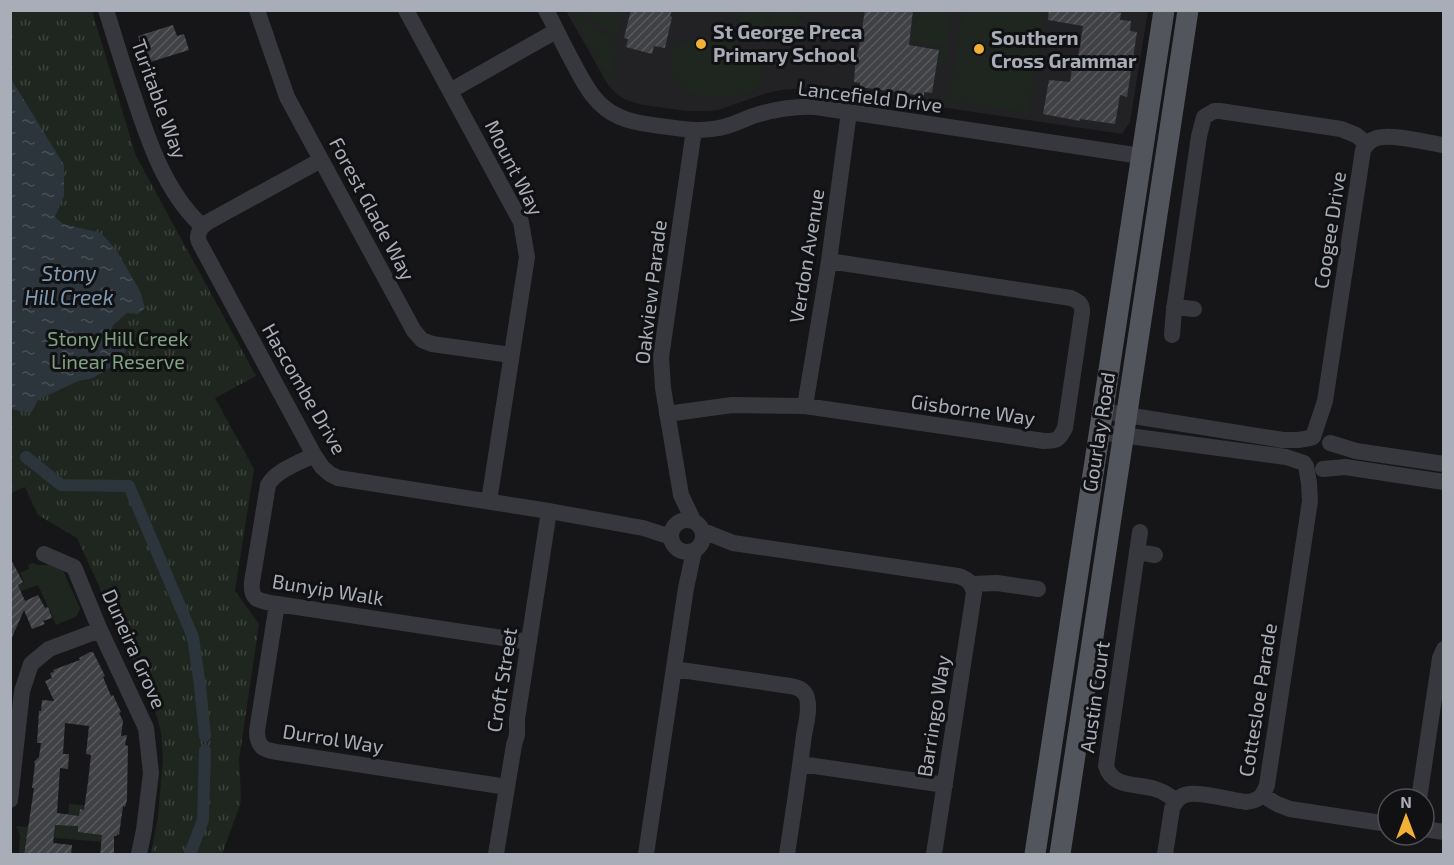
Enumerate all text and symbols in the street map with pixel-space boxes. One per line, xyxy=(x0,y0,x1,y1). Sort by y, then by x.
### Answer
place label: St George Preca Primary School xyxy=(713,19,862,67)
place label: Southern Cross Grammar xyxy=(991,25,1137,72)
street label: Turitable Way xyxy=(127,36,193,162)
marker: St George Preca Primary School xyxy=(694,37,708,51)
marker: Southern Cross Grammar xyxy=(972,42,986,56)
street label: Lancefield Drive xyxy=(796,75,944,117)
street label: Mount Way xyxy=(481,116,549,220)
street label: Forest Glade Way xyxy=(325,133,421,285)
street label: Coogee Drive xyxy=(1308,169,1350,290)
street label: Verdon Avenue xyxy=(784,187,828,325)
street label: Oakview Parade xyxy=(629,218,671,365)
water label: Stony Hill Creek xyxy=(24,260,114,309)
street label: Hascombe Drive xyxy=(258,319,352,458)
park label: Stony Hill Creek Linear Reserve xyxy=(47,326,189,373)
street label: Gourlay Road xyxy=(1077,370,1119,493)
street label: Gisborne Way xyxy=(909,388,1037,430)
street label: Bunyip Walk xyxy=(271,568,386,610)
street label: Duneira Grove xyxy=(98,585,172,712)
street label: Cottesloe Parade xyxy=(1233,621,1281,778)
street label: Croft Street xyxy=(481,625,521,734)
street label: Austin Court xyxy=(1074,639,1114,754)
street label: Barringo Way xyxy=(912,653,955,778)
street label: Durrol Way xyxy=(281,718,386,758)
north arrow xyxy=(1376,787,1436,847)
text: N xyxy=(1400,792,1412,811)

